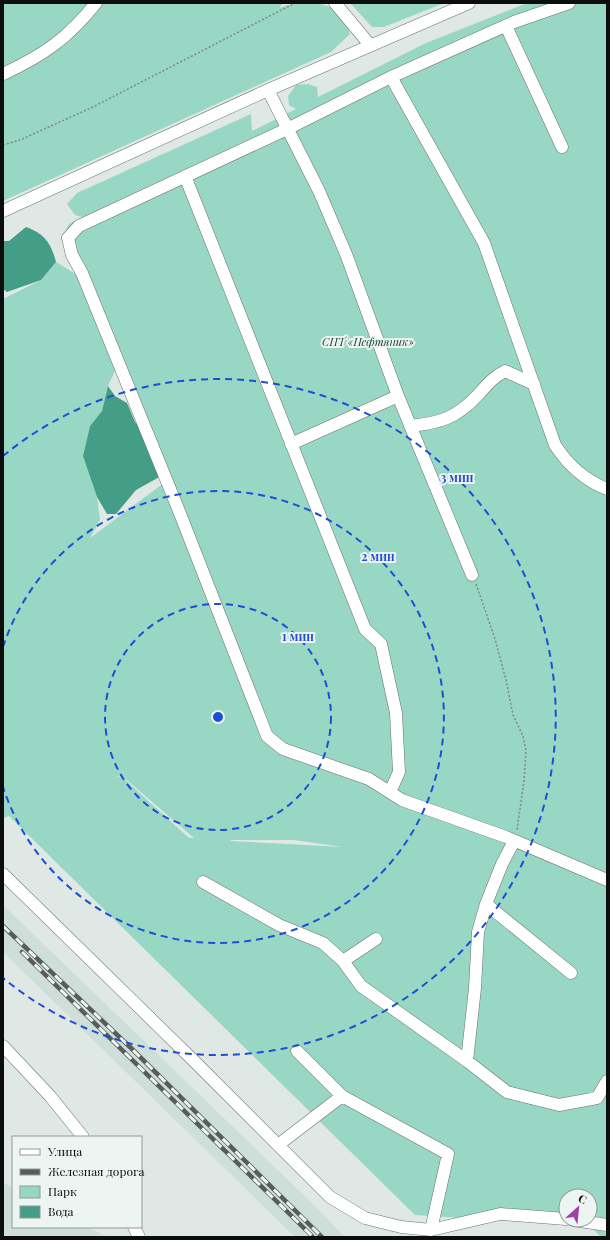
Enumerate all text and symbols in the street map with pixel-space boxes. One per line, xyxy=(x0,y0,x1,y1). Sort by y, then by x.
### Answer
park label: СНТ «Нефтяник» xyxy=(322,334,414,349)
text: 3 мин xyxy=(440,469,474,485)
text: 2 мин xyxy=(361,548,395,564)
text: 1 мин xyxy=(282,628,314,644)
centre of rings xyxy=(211,710,225,724)
legend xyxy=(12,1136,142,1228)
text: Улица xyxy=(47,1143,82,1159)
text: Железная дорога xyxy=(48,1163,145,1179)
text: Парк xyxy=(48,1183,77,1199)
north arrow xyxy=(558,1188,598,1228)
text: С xyxy=(576,1190,590,1207)
text: Вода xyxy=(48,1203,74,1219)

